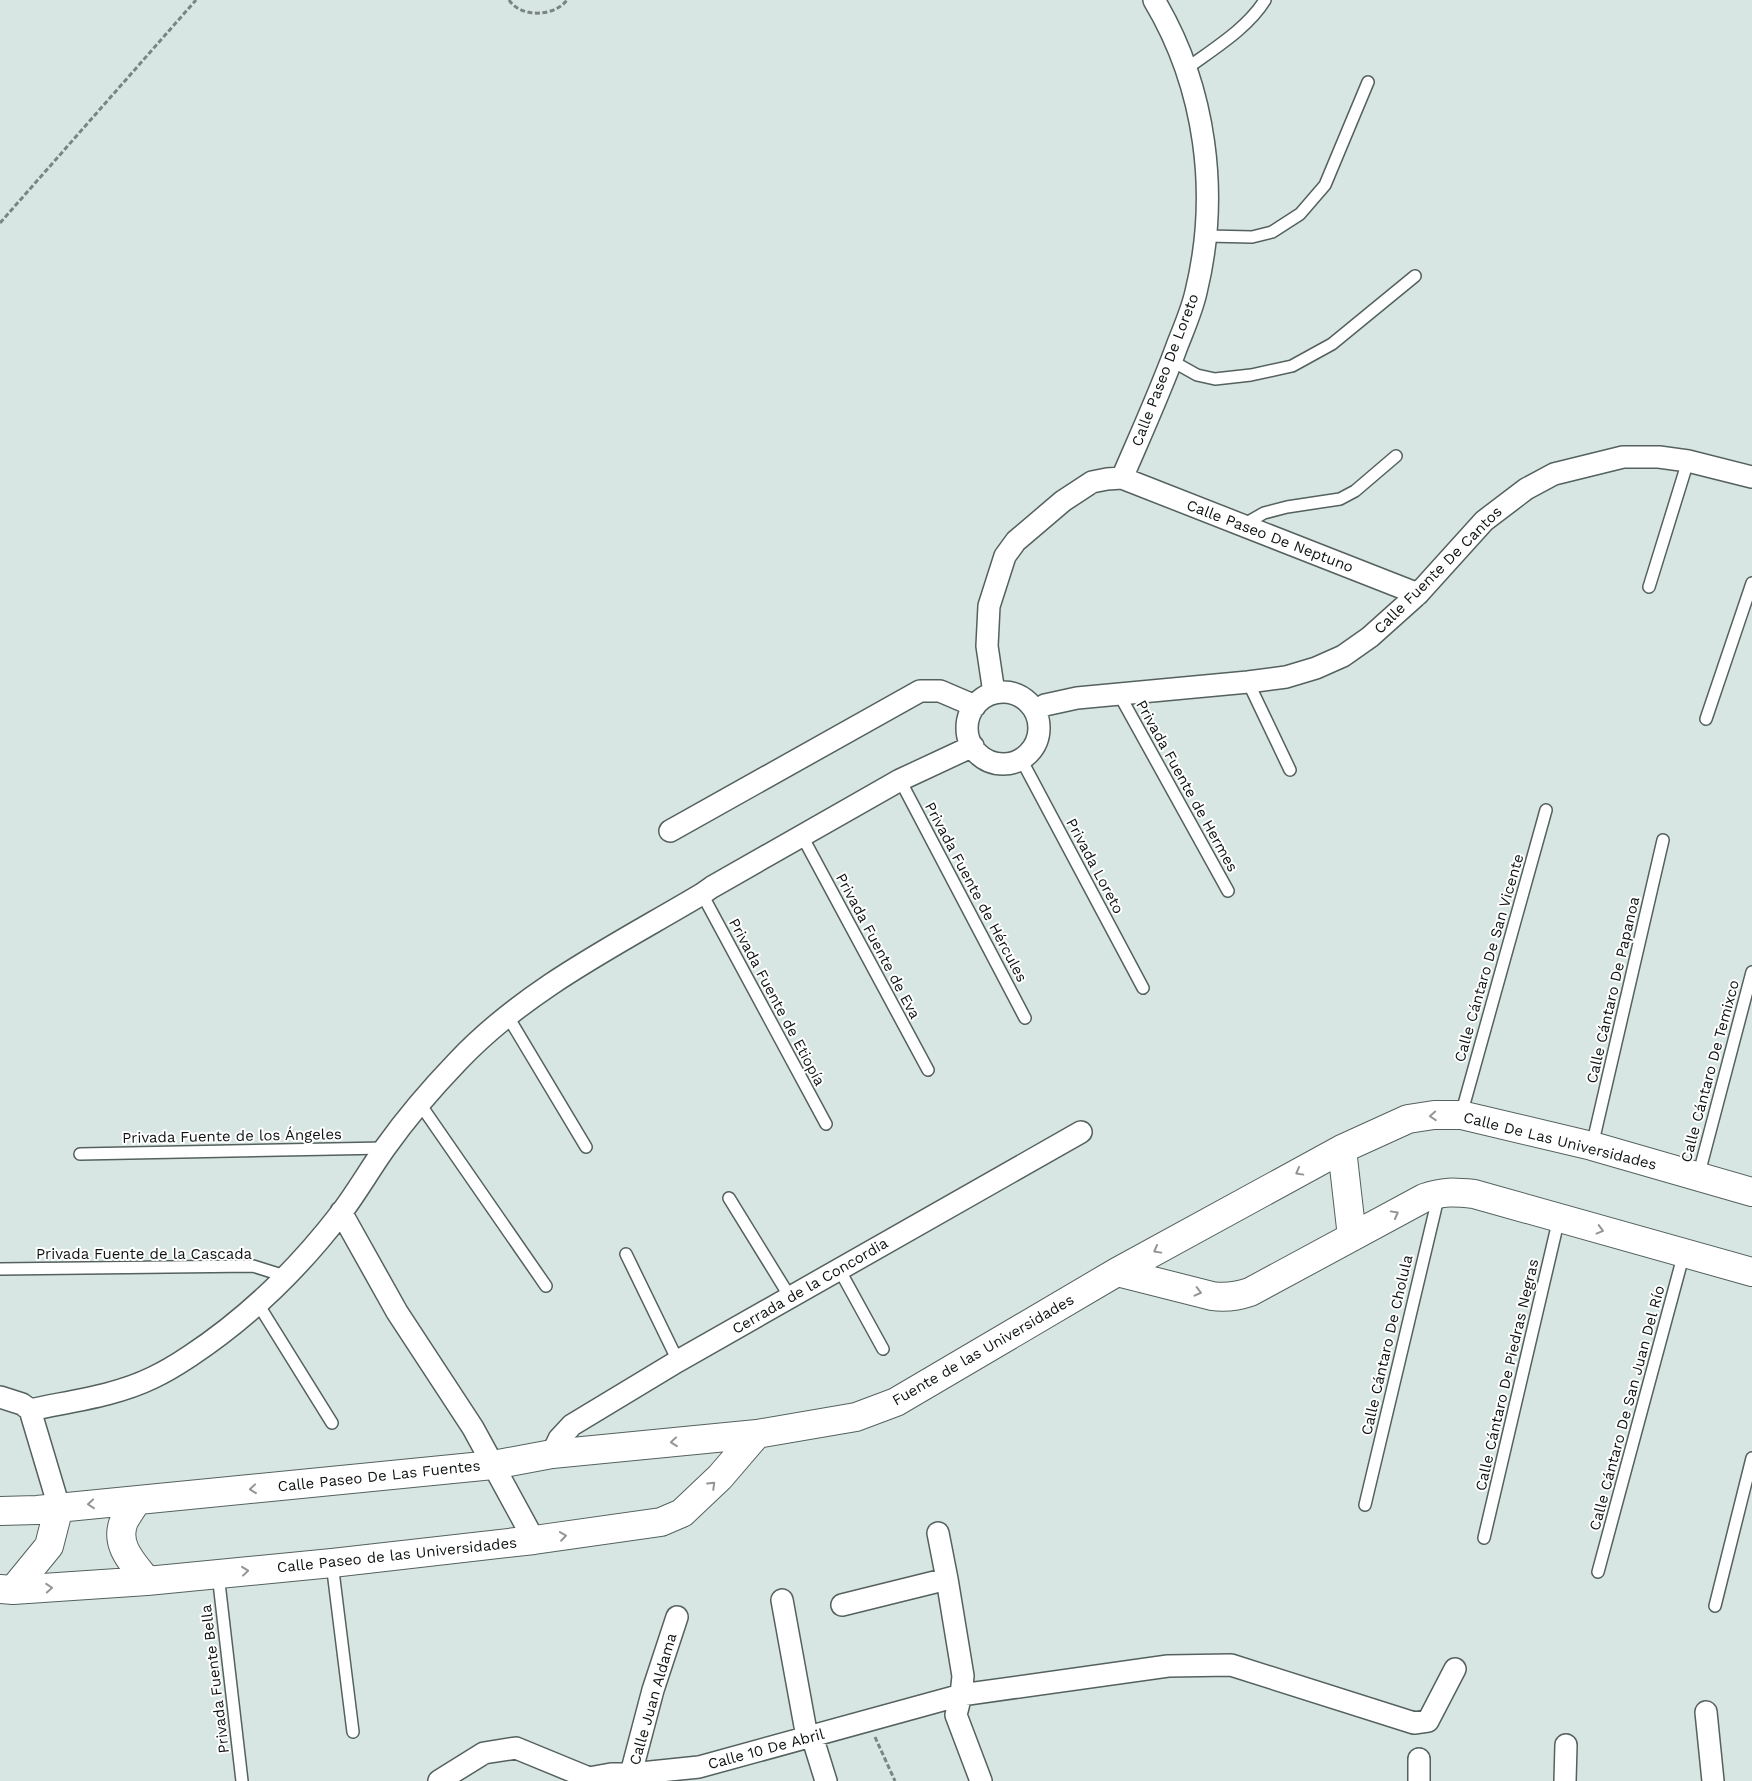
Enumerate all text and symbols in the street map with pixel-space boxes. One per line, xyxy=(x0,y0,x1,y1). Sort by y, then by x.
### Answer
street label: Calle Paseo De Loreto xyxy=(1128,291,1202,449)
street label: Calle Paseo De Neptuno xyxy=(1184,496,1356,576)
street label: Calle Fuente De Cantos xyxy=(1370,502,1506,638)
street label: Privada Fuente de Hermes xyxy=(1132,697,1242,875)
street label: Privada Fuente de Hércules xyxy=(921,799,1031,985)
street label: Privada Loreto xyxy=(1062,815,1128,917)
street label: Calle Cántaro De San Vicente xyxy=(1451,852,1527,1064)
street label: Privada Fuente de Eva xyxy=(832,870,924,1022)
street label: Calle Cántaro De Papanoa xyxy=(1583,894,1643,1085)
street label: Privada Fuente de Etiopía xyxy=(725,915,829,1089)
street label: Calle Cántaro De Temixco xyxy=(1677,978,1743,1164)
street label: Calle De Las Universidades xyxy=(1461,1108,1659,1174)
one-way arrow xyxy=(1429,1110,1437,1121)
street label: Privada Fuente de los Ángeles xyxy=(122,1125,342,1147)
one-way arrow xyxy=(1295,1166,1304,1176)
one-way arrow xyxy=(1390,1210,1399,1220)
one-way arrow xyxy=(1595,1224,1604,1234)
street label: Cerrada de la Concordia xyxy=(729,1234,892,1338)
one-way arrow xyxy=(1153,1244,1162,1254)
street label: Privada Fuente de la Cascada xyxy=(36,1245,253,1263)
street label: Calle Cántaro De Cholula xyxy=(1357,1253,1417,1437)
street label: Calle Cántaro De Piedras Negras xyxy=(1472,1257,1543,1493)
street label: Calle Cántaro De San Juan Del Río xyxy=(1586,1283,1668,1533)
one-way arrow xyxy=(1193,1286,1202,1297)
street label: Fuente de las Universidades xyxy=(889,1290,1077,1409)
one-way arrow xyxy=(669,1436,677,1447)
street label: Calle Paseo De Las Fuentes xyxy=(277,1456,481,1496)
one-way arrow xyxy=(706,1482,715,1491)
one-way arrow xyxy=(249,1483,257,1494)
one-way arrow xyxy=(87,1499,95,1510)
one-way arrow xyxy=(560,1531,568,1542)
street label: Calle Paseo de las Universidades xyxy=(276,1533,518,1577)
one-way arrow xyxy=(242,1566,250,1577)
one-way arrow xyxy=(45,1582,53,1593)
street label: Privada Fuente Bella xyxy=(197,1603,233,1754)
street label: Calle Juan Aldama xyxy=(626,1630,681,1767)
street label: Calle 10 De Abril xyxy=(706,1725,827,1773)

